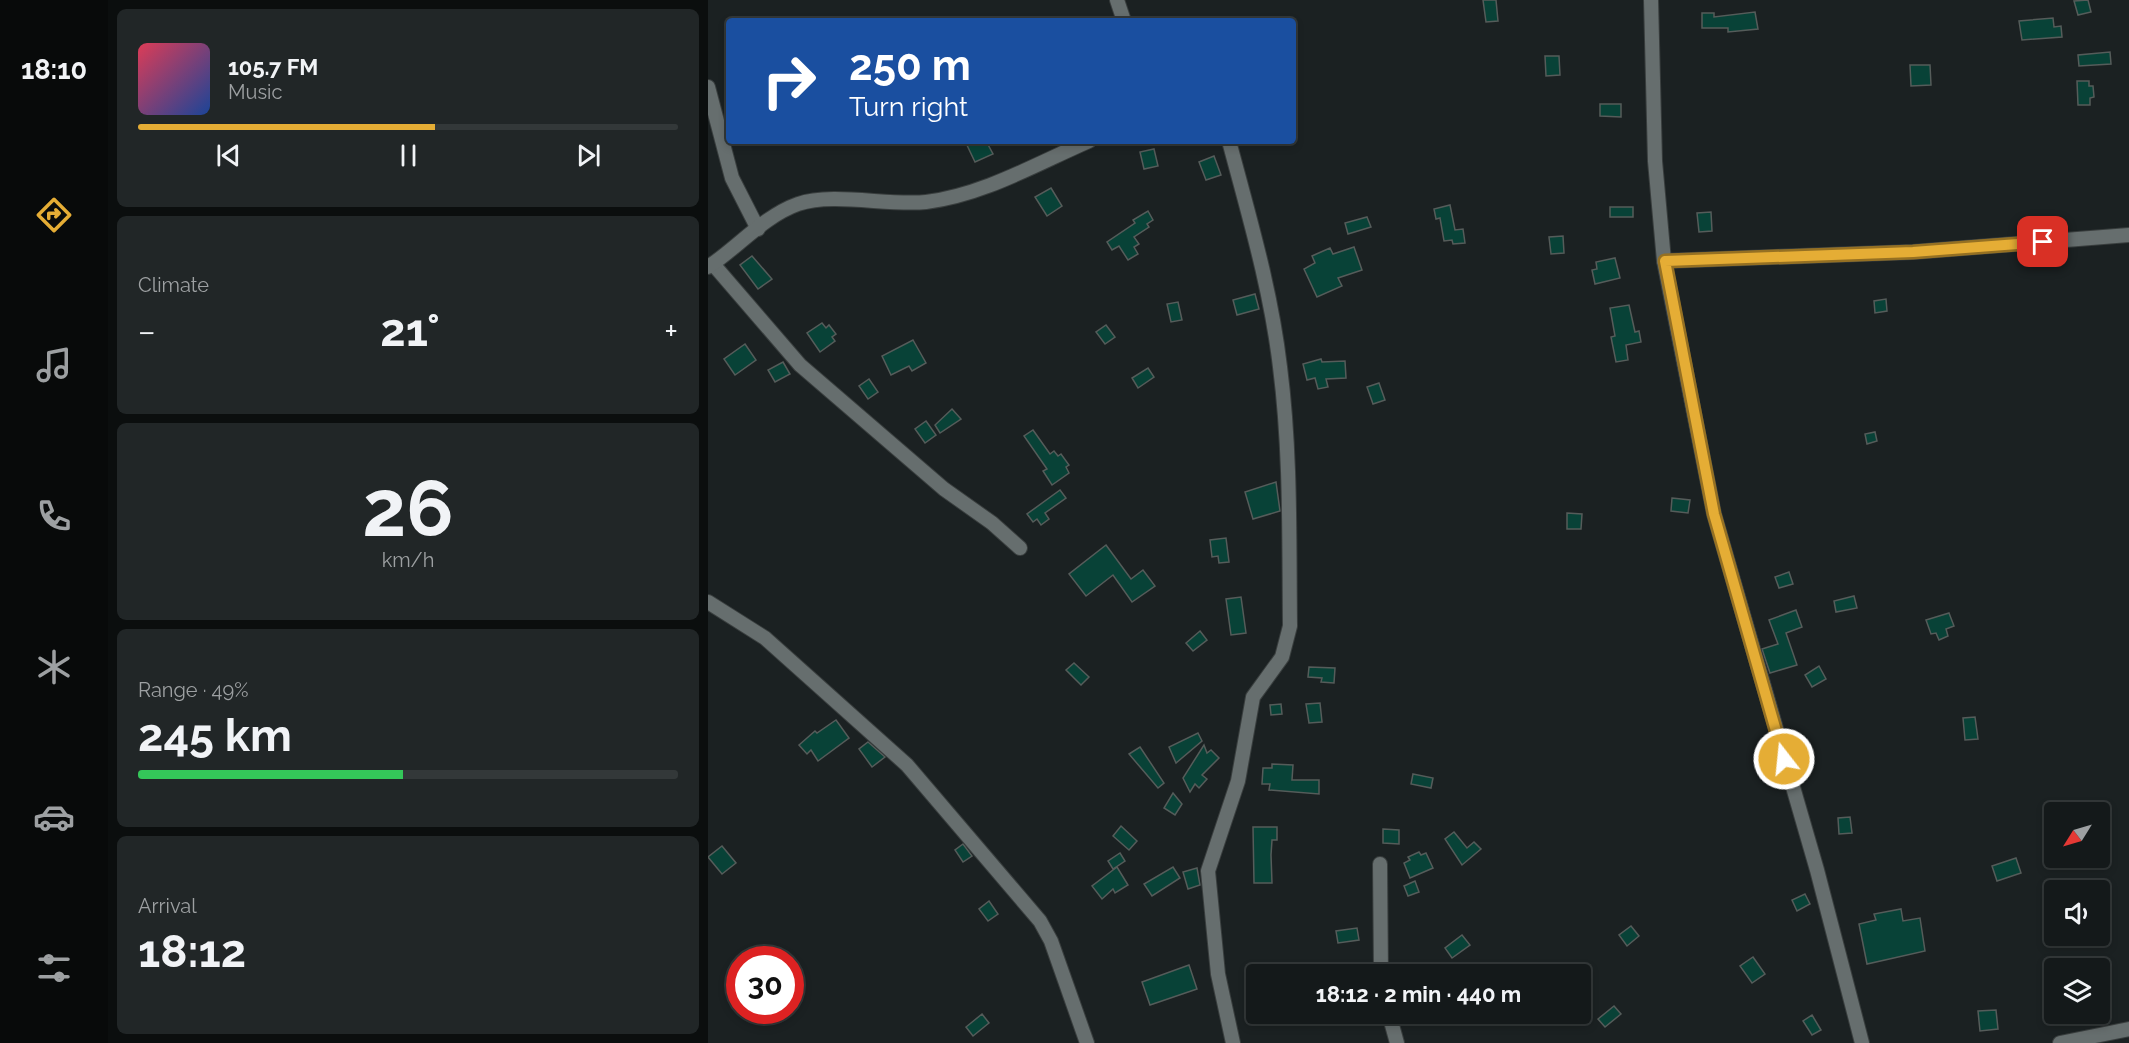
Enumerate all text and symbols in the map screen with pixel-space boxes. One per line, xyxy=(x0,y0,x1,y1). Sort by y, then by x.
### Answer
text: 250 m xyxy=(849,41,971,90)
icon: right xyxy=(750,42,828,120)
text: 18:10 xyxy=(21,54,87,85)
text: 105.7 FM xyxy=(228,54,318,80)
text: Music xyxy=(228,80,282,104)
text: Turn right xyxy=(849,91,968,122)
icon: previous xyxy=(212,139,245,172)
icon: pause xyxy=(392,139,425,172)
icon: next xyxy=(572,139,605,172)
icon: directions xyxy=(33,194,75,236)
pin xyxy=(2017,216,2068,267)
icon: arrive xyxy=(2026,225,2059,258)
text: Climate xyxy=(138,273,209,297)
text: 21° xyxy=(380,304,440,357)
text: − xyxy=(138,312,156,351)
text: + xyxy=(664,312,678,351)
icon: music xyxy=(33,344,75,386)
text: 26 xyxy=(362,463,454,554)
icon: phone xyxy=(33,495,75,537)
text: km/h xyxy=(382,548,434,572)
icon: climate xyxy=(33,646,75,688)
text: Range · 49% xyxy=(138,678,248,702)
text: 245 km xyxy=(138,709,292,762)
position arrow xyxy=(1752,727,1816,791)
icon: car xyxy=(33,796,75,838)
north arrow xyxy=(2044,802,2110,868)
map controls xyxy=(2044,802,2110,1024)
button: sound xyxy=(2044,880,2110,946)
text: Arrival xyxy=(138,894,197,918)
text: 18:12 xyxy=(138,925,246,978)
speed limit sign: 30 xyxy=(726,946,804,1024)
icon: filters xyxy=(33,947,75,989)
button: layers xyxy=(2044,958,2110,1024)
text: 18:12 · 2 min · 440 m xyxy=(1316,981,1521,1007)

